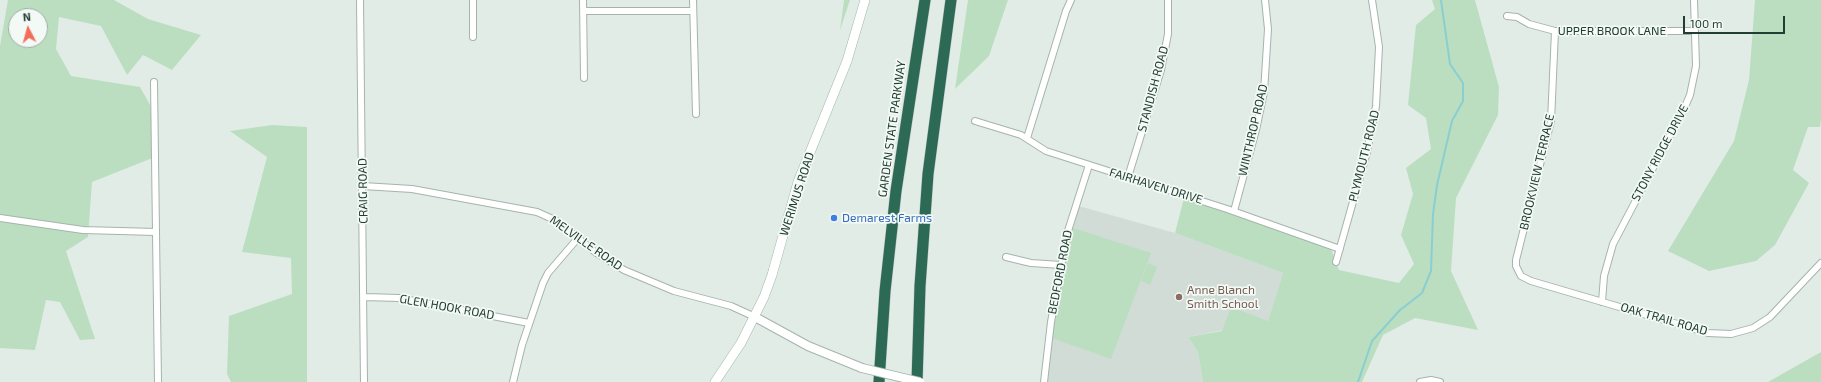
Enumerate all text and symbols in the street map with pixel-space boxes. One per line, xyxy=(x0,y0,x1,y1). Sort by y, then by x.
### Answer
north arrow xyxy=(8,8,48,48)
scale bar xyxy=(1685,8,1787,34)
text: N xyxy=(22,10,31,23)
text: 100 m xyxy=(1690,16,1722,30)
street label: UPPER BROOK LANE xyxy=(1558,24,1666,38)
street label: STANDISH ROAD xyxy=(1135,45,1171,133)
street label: GARDEN STATE PARKWAY xyxy=(875,60,909,198)
street label: WINTHROP ROAD xyxy=(1235,83,1271,177)
street label: STONY RIDGE DRIVE xyxy=(1628,102,1692,204)
street label: PLYMOUTH ROAD xyxy=(1346,109,1382,203)
street label: BROOKVIEW TERRACE xyxy=(1517,113,1557,231)
street label: WERIMUS ROAD xyxy=(777,150,817,238)
street label: CRAIG ROAD xyxy=(355,158,371,224)
street label: FAIRHAVEN DRIVE xyxy=(1108,165,1204,207)
place label: Demarest Farms xyxy=(842,211,932,225)
street label: MELVILLE ROAD xyxy=(547,213,625,273)
marker: Demarest Farms xyxy=(829,213,839,223)
street label: BEDFORD ROAD xyxy=(1045,229,1075,315)
place label: Anne Blanch Smith School xyxy=(1187,283,1258,311)
street label: GLEN HOOK ROAD xyxy=(398,292,496,322)
marker: Anne Blanch Smith School xyxy=(1174,292,1184,302)
street label: OAK TRAIL ROAD xyxy=(1619,300,1709,338)

